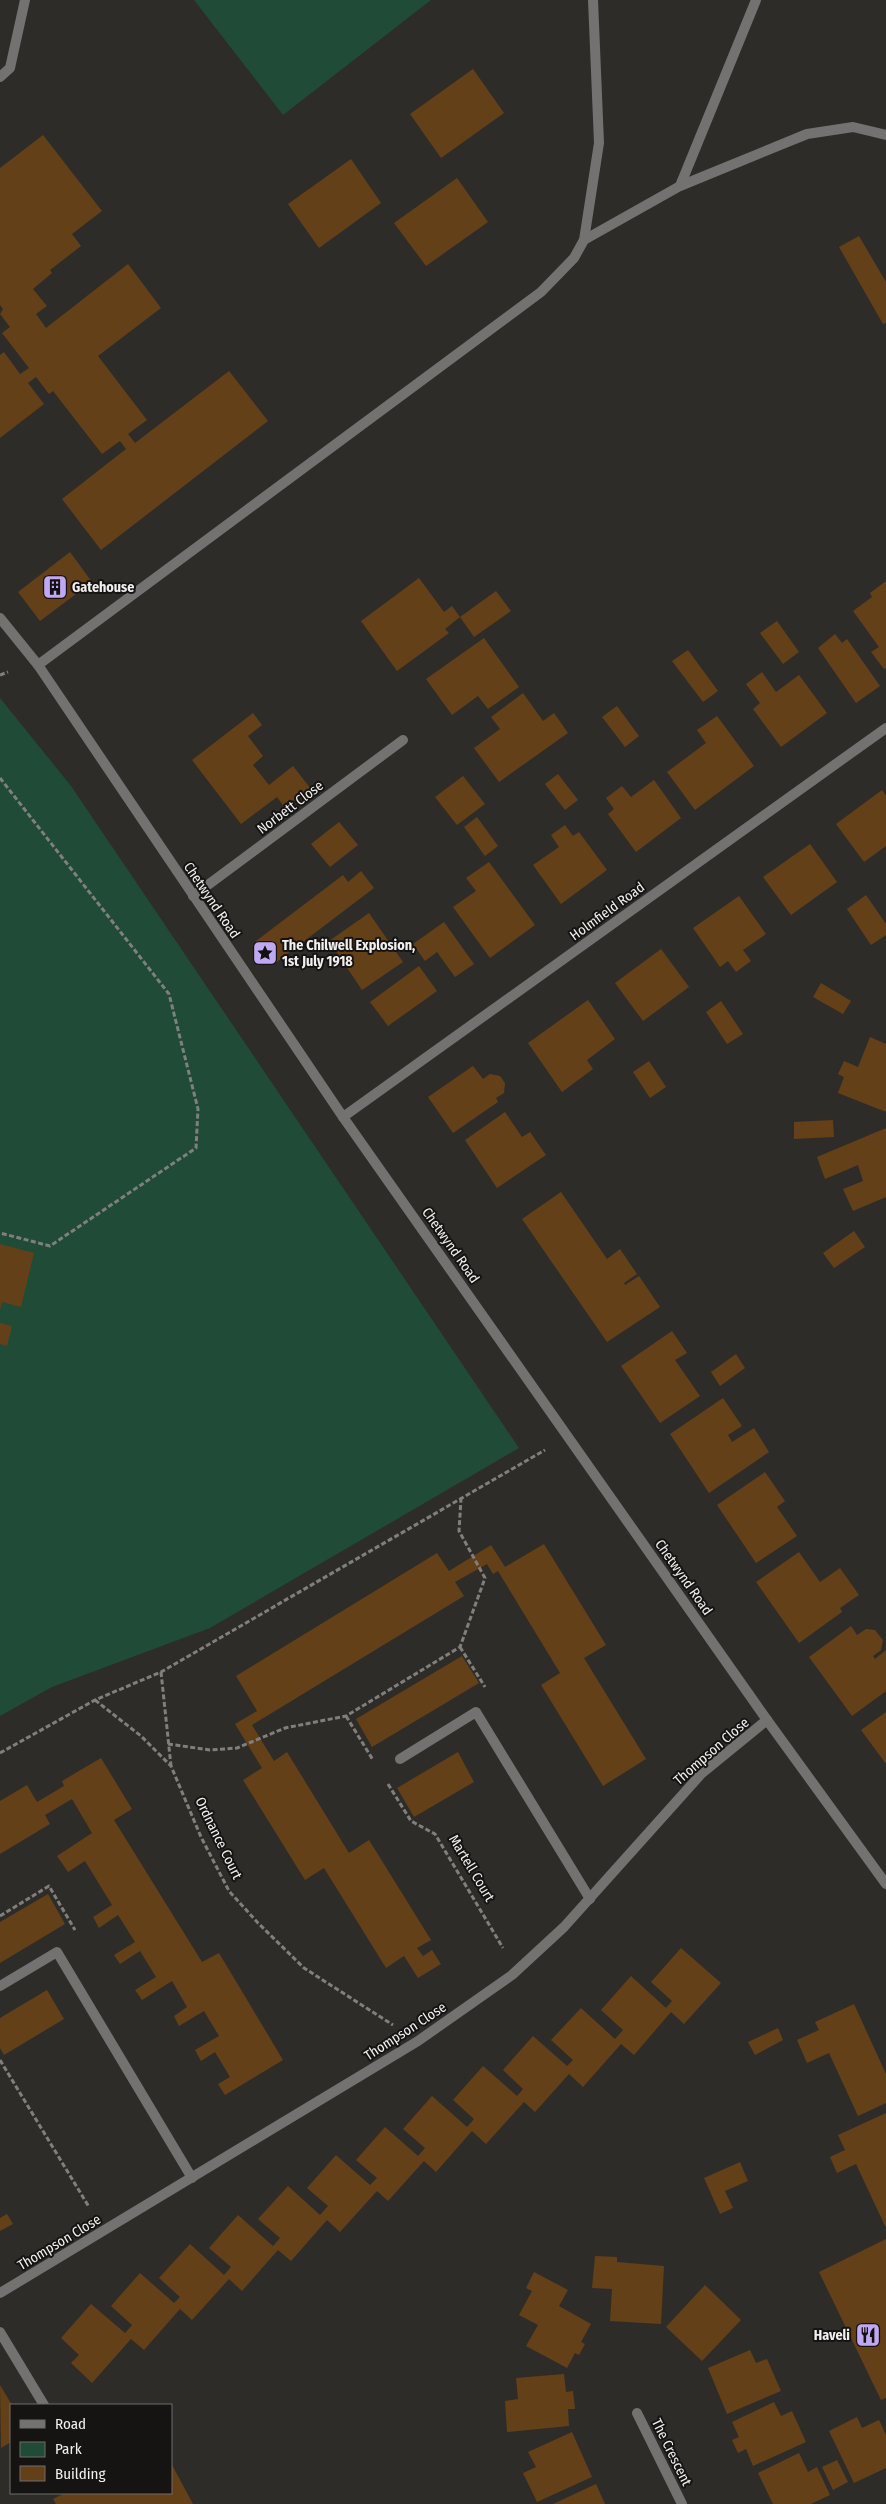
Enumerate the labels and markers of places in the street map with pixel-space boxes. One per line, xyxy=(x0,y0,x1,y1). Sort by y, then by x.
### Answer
building icon: Gatehouse xyxy=(42,574,68,600)
place label: Gatehouse xyxy=(72,579,134,596)
place label: The Chilwell Explosion, 1st July 1918 xyxy=(282,937,415,970)
place icon: The Chilwell Explosion, 1st July 1918 xyxy=(252,940,278,966)
restaurant icon: Haveli xyxy=(855,2322,881,2348)
place label: Haveli xyxy=(814,2327,850,2344)

